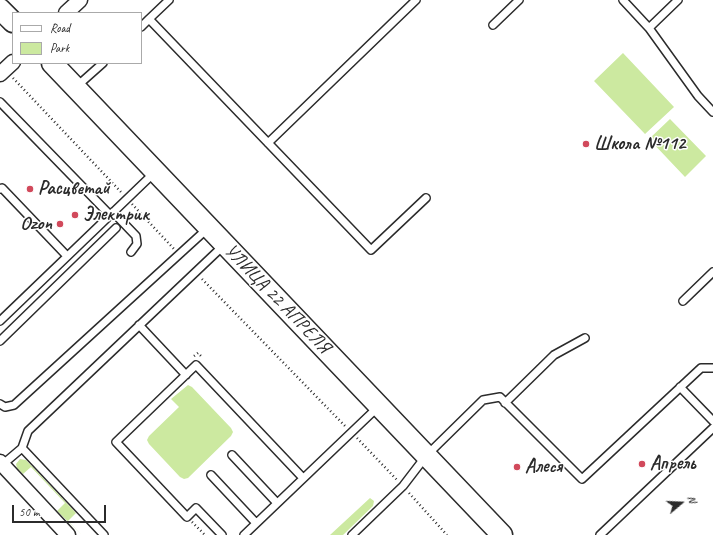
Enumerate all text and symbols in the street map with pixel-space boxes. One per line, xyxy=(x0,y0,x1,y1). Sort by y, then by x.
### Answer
legend xyxy=(12,12,142,64)
text: Road xyxy=(50,20,70,36)
text: Park xyxy=(50,40,69,56)
place label: Школа №112 xyxy=(594,133,685,155)
marker: Школа №112 xyxy=(581,139,591,149)
place label: Расцветай xyxy=(38,178,110,200)
marker: Расцветай xyxy=(25,184,35,194)
place label: Электрик xyxy=(83,204,149,226)
marker: Электрик xyxy=(70,210,80,220)
place label: Ozon xyxy=(20,213,52,235)
marker: Ozon xyxy=(55,219,65,229)
street label: УЛИЦА 22 АПРЕЛЯ xyxy=(219,240,335,358)
place label: Апрель xyxy=(650,453,696,475)
place label: Алеся xyxy=(525,456,562,478)
marker: Апрель xyxy=(637,459,647,469)
marker: Алеся xyxy=(512,462,522,472)
north arrow xyxy=(661,483,701,523)
text: N xyxy=(685,494,700,505)
scale bar xyxy=(14,497,108,523)
text: 50 m xyxy=(19,504,39,520)

